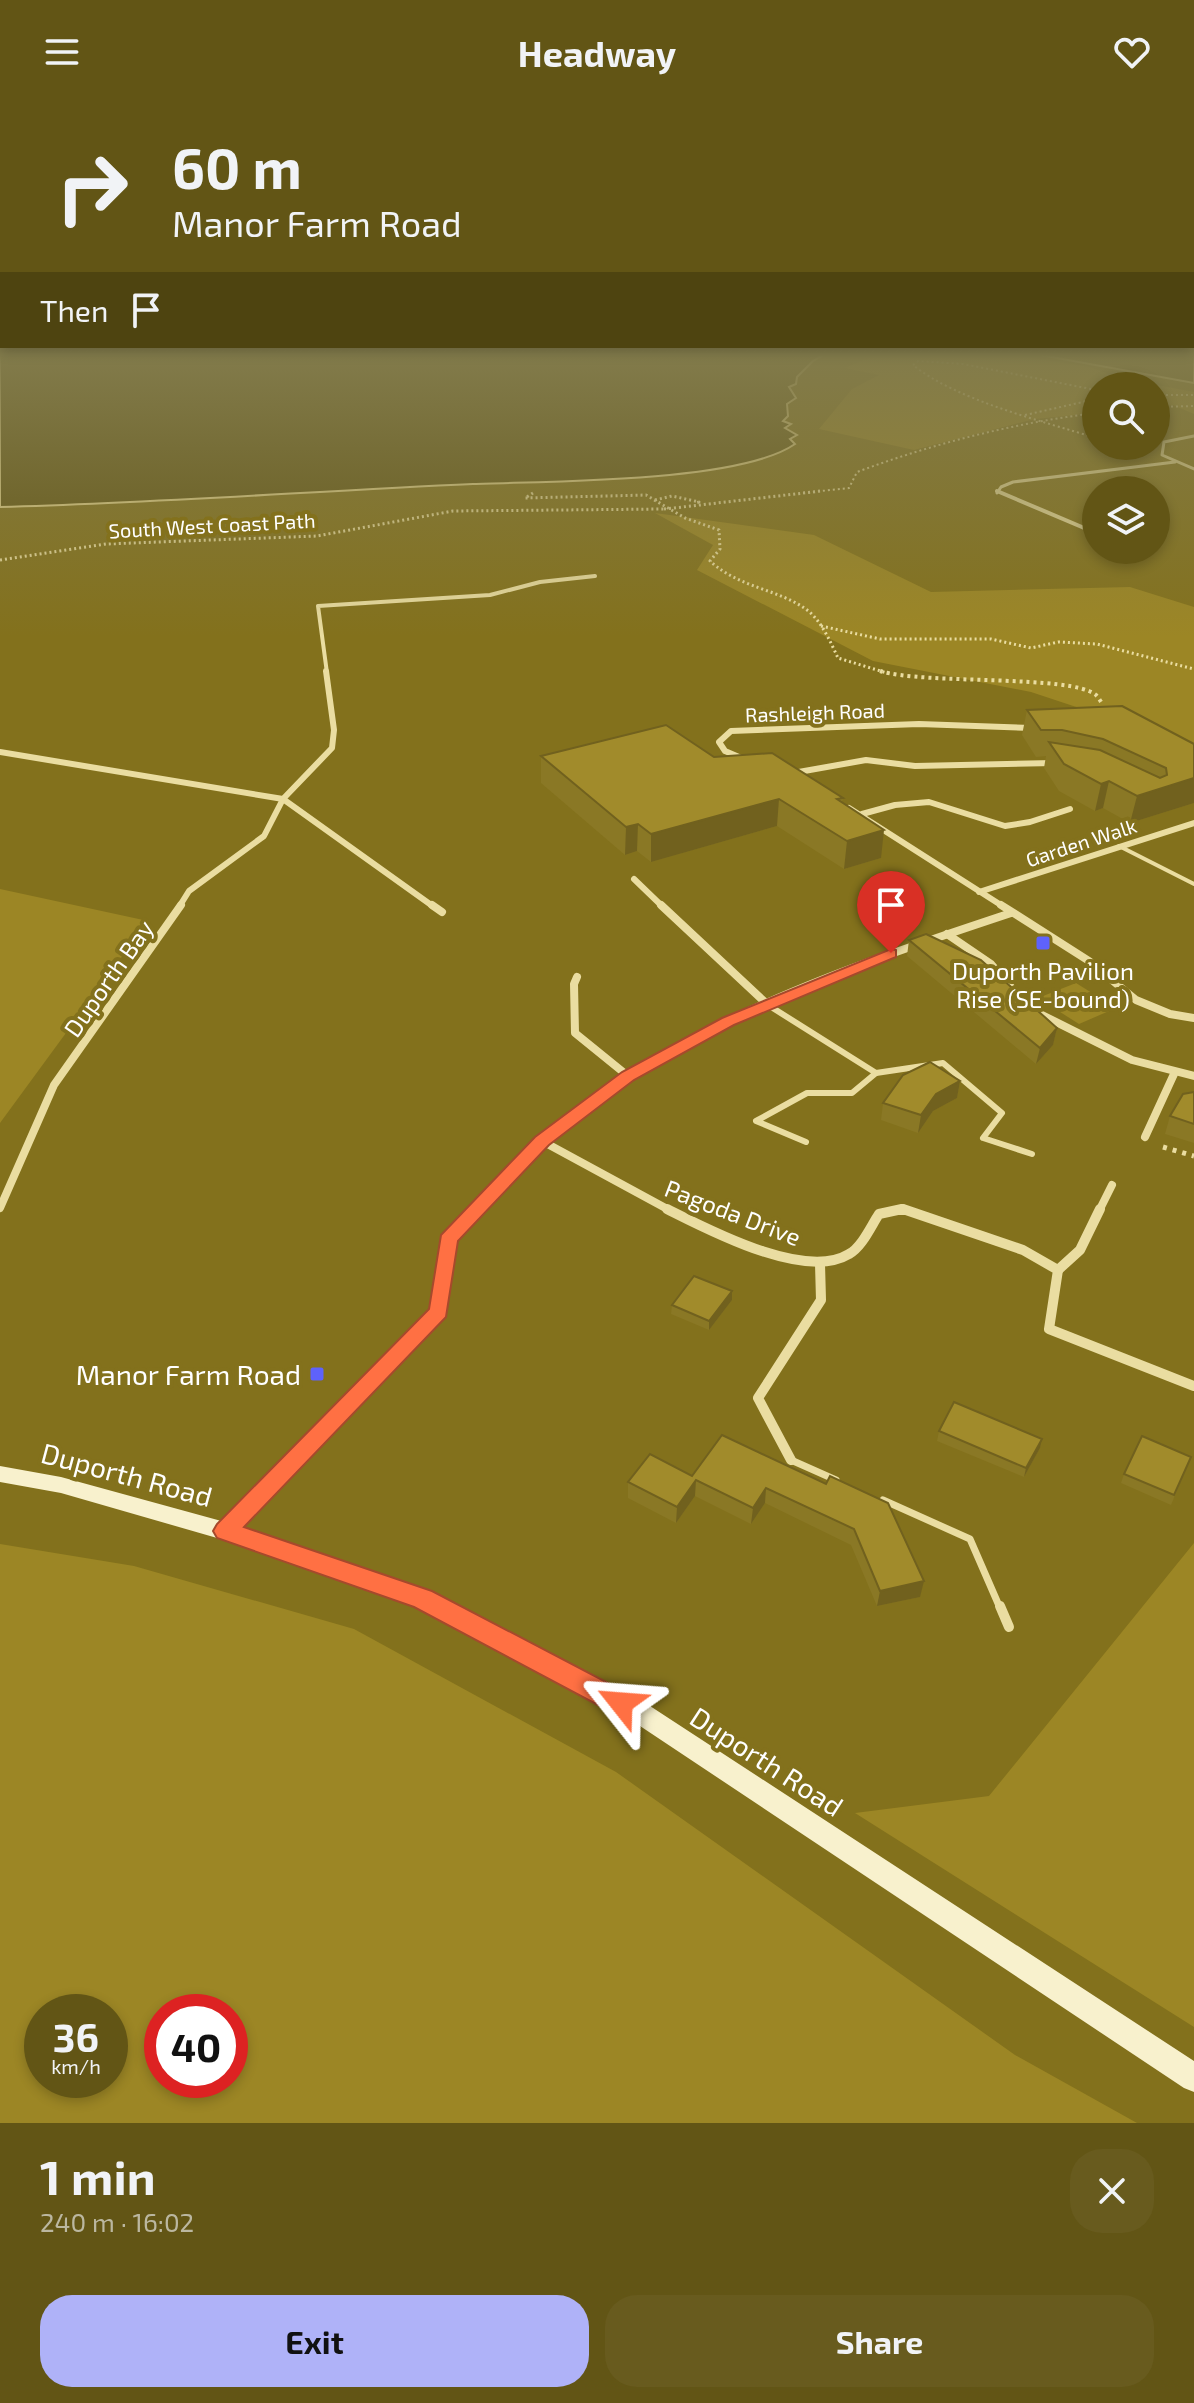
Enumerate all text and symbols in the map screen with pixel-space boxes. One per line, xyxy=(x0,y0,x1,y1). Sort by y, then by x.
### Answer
icon: menu xyxy=(40,30,84,74)
icon: heart xyxy=(1110,30,1154,74)
text: Headway xyxy=(518,31,676,74)
text: 60 m xyxy=(172,133,302,200)
icon: right xyxy=(40,136,144,240)
text: Manor Farm Road xyxy=(172,201,462,244)
icon: arrive xyxy=(124,288,168,332)
text: Then xyxy=(40,292,108,328)
map controls xyxy=(1082,372,1170,564)
button: search xyxy=(1082,372,1170,460)
button: layers xyxy=(1082,476,1170,564)
street label: South West Coast Path xyxy=(108,508,316,542)
street label: Rashleigh Road xyxy=(745,698,885,726)
street label: Garden Walk xyxy=(1023,813,1139,871)
pin xyxy=(857,871,925,953)
icon: arrive xyxy=(869,883,913,927)
street label: Duporth Bay xyxy=(57,914,159,1042)
marker: Duporth Pavilion Rise (SE-bound) xyxy=(1034,934,1052,952)
place label: Duporth Pavilion Rise (SE-bound) xyxy=(952,956,1134,1013)
street label: Pagoda Drive xyxy=(661,1173,805,1251)
place label: Manor Farm Road xyxy=(76,1357,301,1391)
marker: Manor Farm Road xyxy=(308,1365,326,1383)
street label: Duporth Road xyxy=(38,1435,216,1513)
position arrow xyxy=(579,1661,663,1745)
street label: Duporth Road xyxy=(684,1699,850,1823)
speed limit sign: 40 xyxy=(144,1994,248,2098)
text: 36 xyxy=(53,2012,99,2060)
text: km/h xyxy=(51,2054,101,2078)
text: 1 min xyxy=(40,2147,156,2205)
button: close xyxy=(1070,2149,1154,2233)
text: 240 m · 16:02 xyxy=(40,2206,194,2237)
button: Exit xyxy=(40,2295,589,2387)
button: Share xyxy=(605,2295,1154,2387)

